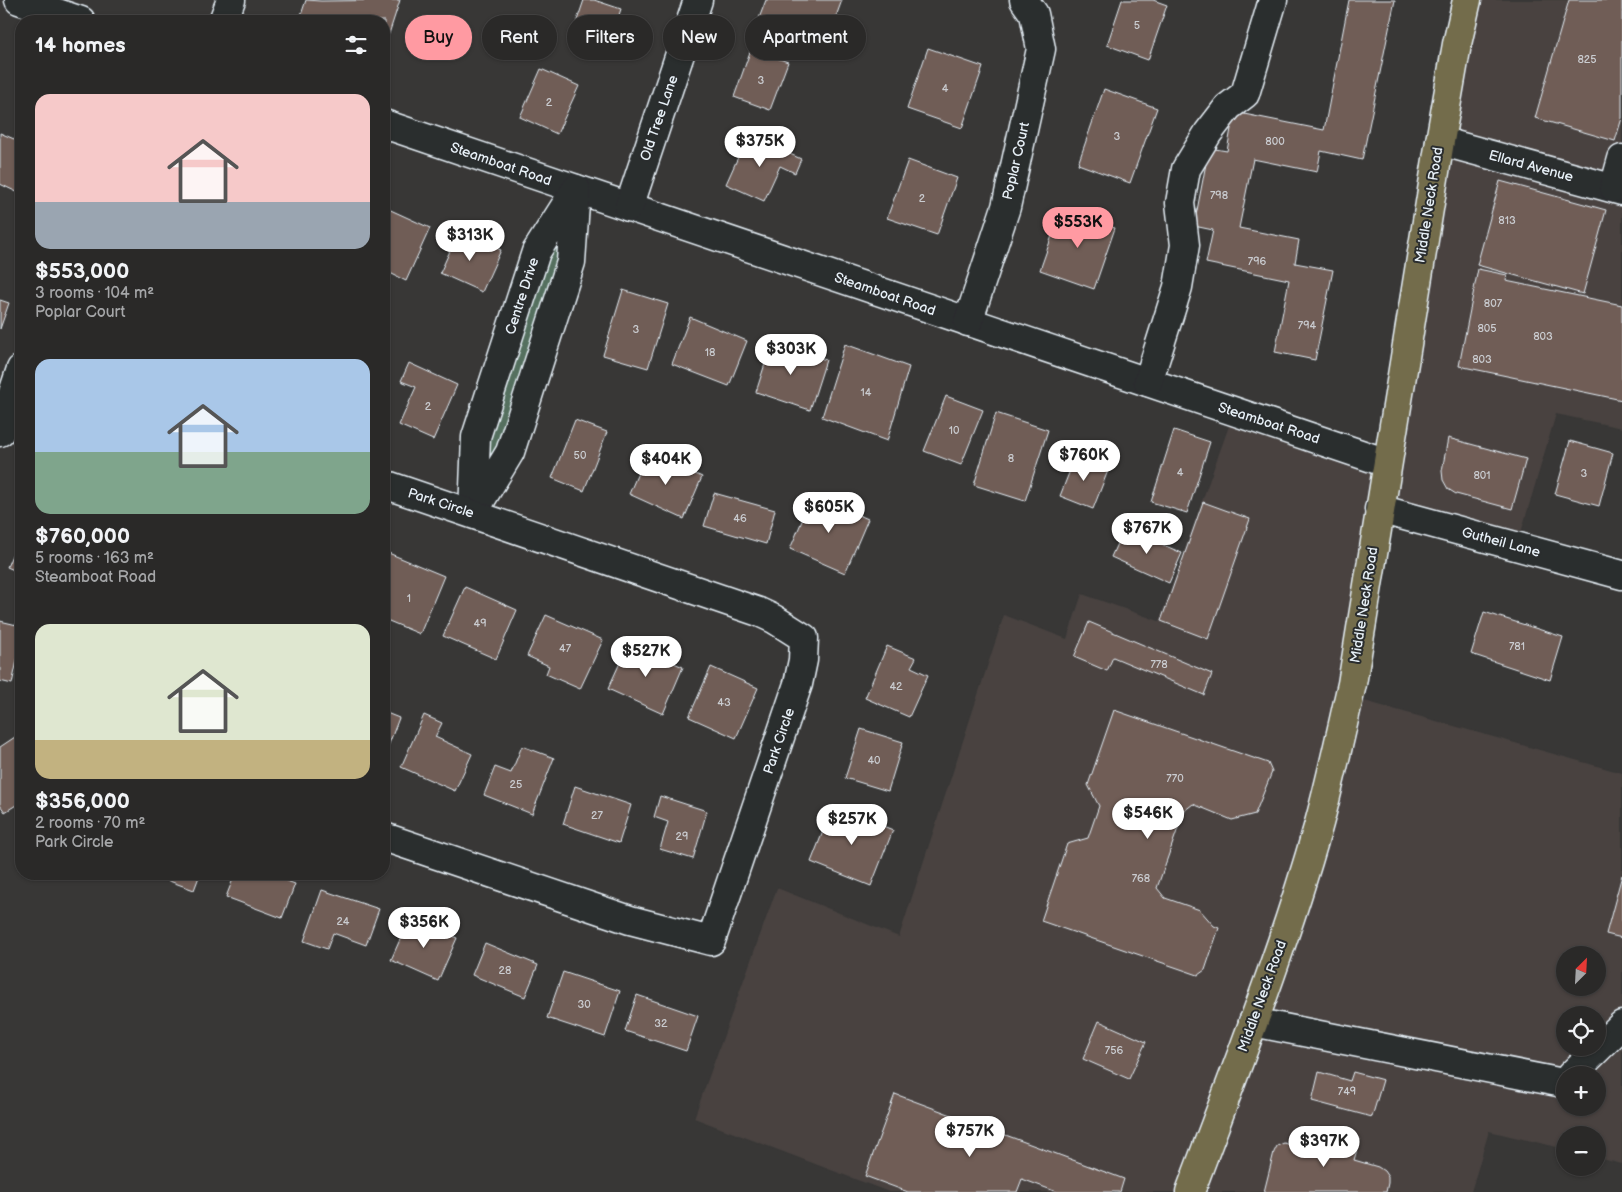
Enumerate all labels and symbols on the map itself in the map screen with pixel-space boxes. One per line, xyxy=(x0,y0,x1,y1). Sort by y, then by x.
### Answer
house number: 5 xyxy=(1134,19,1140,32)
house number: 825 xyxy=(1577,53,1597,66)
street label: Old Tree Lane xyxy=(636,73,682,163)
house number: 3 xyxy=(758,74,765,87)
house number: 4 xyxy=(942,82,949,95)
house number: 2 xyxy=(546,96,553,109)
street label: Poplar Court xyxy=(999,120,1033,201)
pin: $375K xyxy=(725,126,795,168)
house number: 3 xyxy=(1114,130,1121,143)
house number: 800 xyxy=(1265,135,1285,148)
street label: Steamboat Road xyxy=(448,139,554,189)
street label: Middle Neck Road xyxy=(1411,146,1447,264)
street label: Ellard Avenue xyxy=(1487,147,1575,185)
house number: 798 xyxy=(1210,189,1228,202)
house number: 2 xyxy=(919,192,926,205)
pin: $553K xyxy=(1043,206,1113,249)
house number: 813 xyxy=(1498,214,1516,227)
pin: $313K xyxy=(435,220,505,262)
street label: Centre Drive xyxy=(502,255,542,337)
house number: 796 xyxy=(1248,255,1267,268)
street label: Steamboat Road xyxy=(832,269,938,319)
house number: 807 xyxy=(1484,297,1503,310)
house number: 794 xyxy=(1298,319,1317,332)
house number: 805 xyxy=(1477,322,1497,335)
house number: 3 xyxy=(633,323,640,336)
house number: 803 xyxy=(1533,330,1553,343)
pin: $303K xyxy=(756,334,826,376)
house number: 18 xyxy=(705,346,715,359)
house number: 803 xyxy=(1472,353,1492,366)
house number: 14 xyxy=(861,386,872,399)
street label: Steamboat Road xyxy=(1216,399,1322,447)
house number: 2 xyxy=(425,400,432,413)
house number: 10 xyxy=(949,424,960,437)
pin: $760K xyxy=(1049,440,1119,482)
pin: $404K xyxy=(631,444,701,486)
house number: 50 xyxy=(574,449,587,462)
house number: 8 xyxy=(1008,452,1014,465)
house number: 4 xyxy=(1177,466,1184,479)
house number: 3 xyxy=(1581,467,1588,480)
house number: 801 xyxy=(1473,469,1491,482)
street label: Park Circle xyxy=(406,484,476,522)
pin: $605K xyxy=(794,492,864,534)
house number: 46 xyxy=(733,512,747,525)
pin: $767K xyxy=(1112,512,1182,555)
street label: Gutheil Lane xyxy=(1460,523,1542,561)
street label: Middle Neck Road xyxy=(1346,546,1382,664)
house number: 1 xyxy=(407,592,411,605)
house number: 49 xyxy=(473,617,487,630)
pin: $527K xyxy=(611,636,681,678)
house number: 781 xyxy=(1509,640,1525,653)
house number: 47 xyxy=(559,642,572,655)
house number: 778 xyxy=(1150,658,1168,671)
house number: 42 xyxy=(889,680,903,693)
house number: 43 xyxy=(717,696,731,709)
street label: Park Circle xyxy=(760,706,798,776)
house number: 40 xyxy=(867,754,881,767)
house number: 770 xyxy=(1166,772,1184,785)
house number: 25 xyxy=(510,778,522,791)
pin: $546K xyxy=(1113,798,1183,840)
pin: $257K xyxy=(817,804,887,846)
house number: 27 xyxy=(591,809,604,822)
house number: 29 xyxy=(676,830,688,843)
house number: 768 xyxy=(1132,872,1150,885)
pin: $356K xyxy=(389,906,459,949)
house number: 24 xyxy=(336,915,350,928)
street label: Middle Neck Road xyxy=(1234,938,1290,1054)
north arrow xyxy=(1556,946,1606,996)
house number: 28 xyxy=(499,964,511,977)
house number: 30 xyxy=(577,998,591,1011)
house number: 32 xyxy=(654,1017,668,1030)
house number: 756 xyxy=(1105,1044,1123,1057)
house number: 749 xyxy=(1338,1085,1356,1098)
pin: $757K xyxy=(935,1116,1005,1158)
pin: $397K xyxy=(1289,1126,1359,1168)

